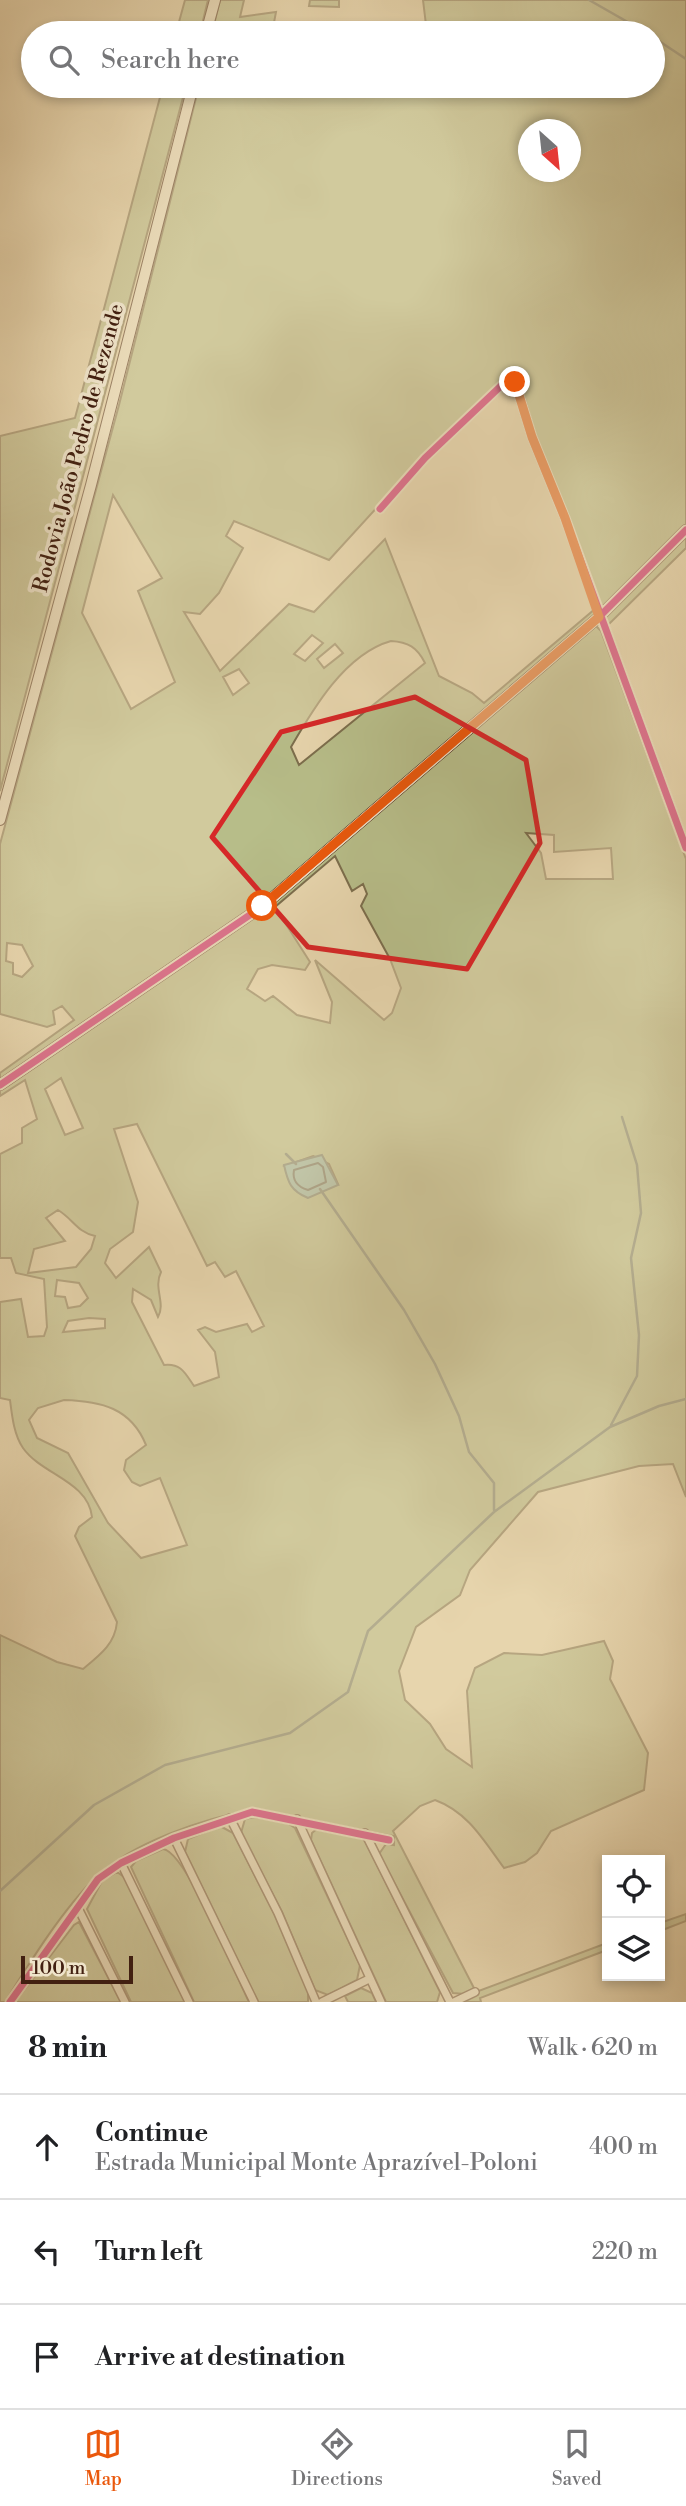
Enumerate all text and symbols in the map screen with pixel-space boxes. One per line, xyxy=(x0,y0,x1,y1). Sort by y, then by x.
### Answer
search box xyxy=(21,21,665,98)
icon: search xyxy=(45,41,83,79)
text: Search here xyxy=(101,44,240,76)
north arrow xyxy=(518,119,581,182)
street label: Rodovia João Pedro de Rezende xyxy=(28,301,130,595)
route end xyxy=(499,366,530,397)
route start xyxy=(246,890,277,921)
map controls xyxy=(602,1855,665,1981)
button: locate xyxy=(602,1855,665,1918)
button: layers xyxy=(602,1918,665,1981)
scale bar xyxy=(21,1953,133,1985)
text: 100 m xyxy=(32,1956,85,1980)
text: 8 min xyxy=(28,2029,107,2067)
text: Walk · 620 m xyxy=(528,2034,658,2062)
text: Continue xyxy=(95,2117,208,2149)
icon: ahead xyxy=(28,2128,66,2166)
text: 400 m xyxy=(589,2133,658,2161)
text: Estrada Municipal Monte Aprazível-Poloni xyxy=(95,2149,538,2177)
icon: left xyxy=(28,2233,66,2271)
text: Turn left xyxy=(95,2236,203,2268)
text: 220 m xyxy=(592,2238,658,2266)
icon: arrive xyxy=(28,2338,66,2376)
text: Arrive at destination xyxy=(95,2341,345,2373)
tab: Map xyxy=(84,2425,122,2491)
tab: Directions xyxy=(291,2425,383,2491)
tab: Saved xyxy=(552,2425,602,2491)

